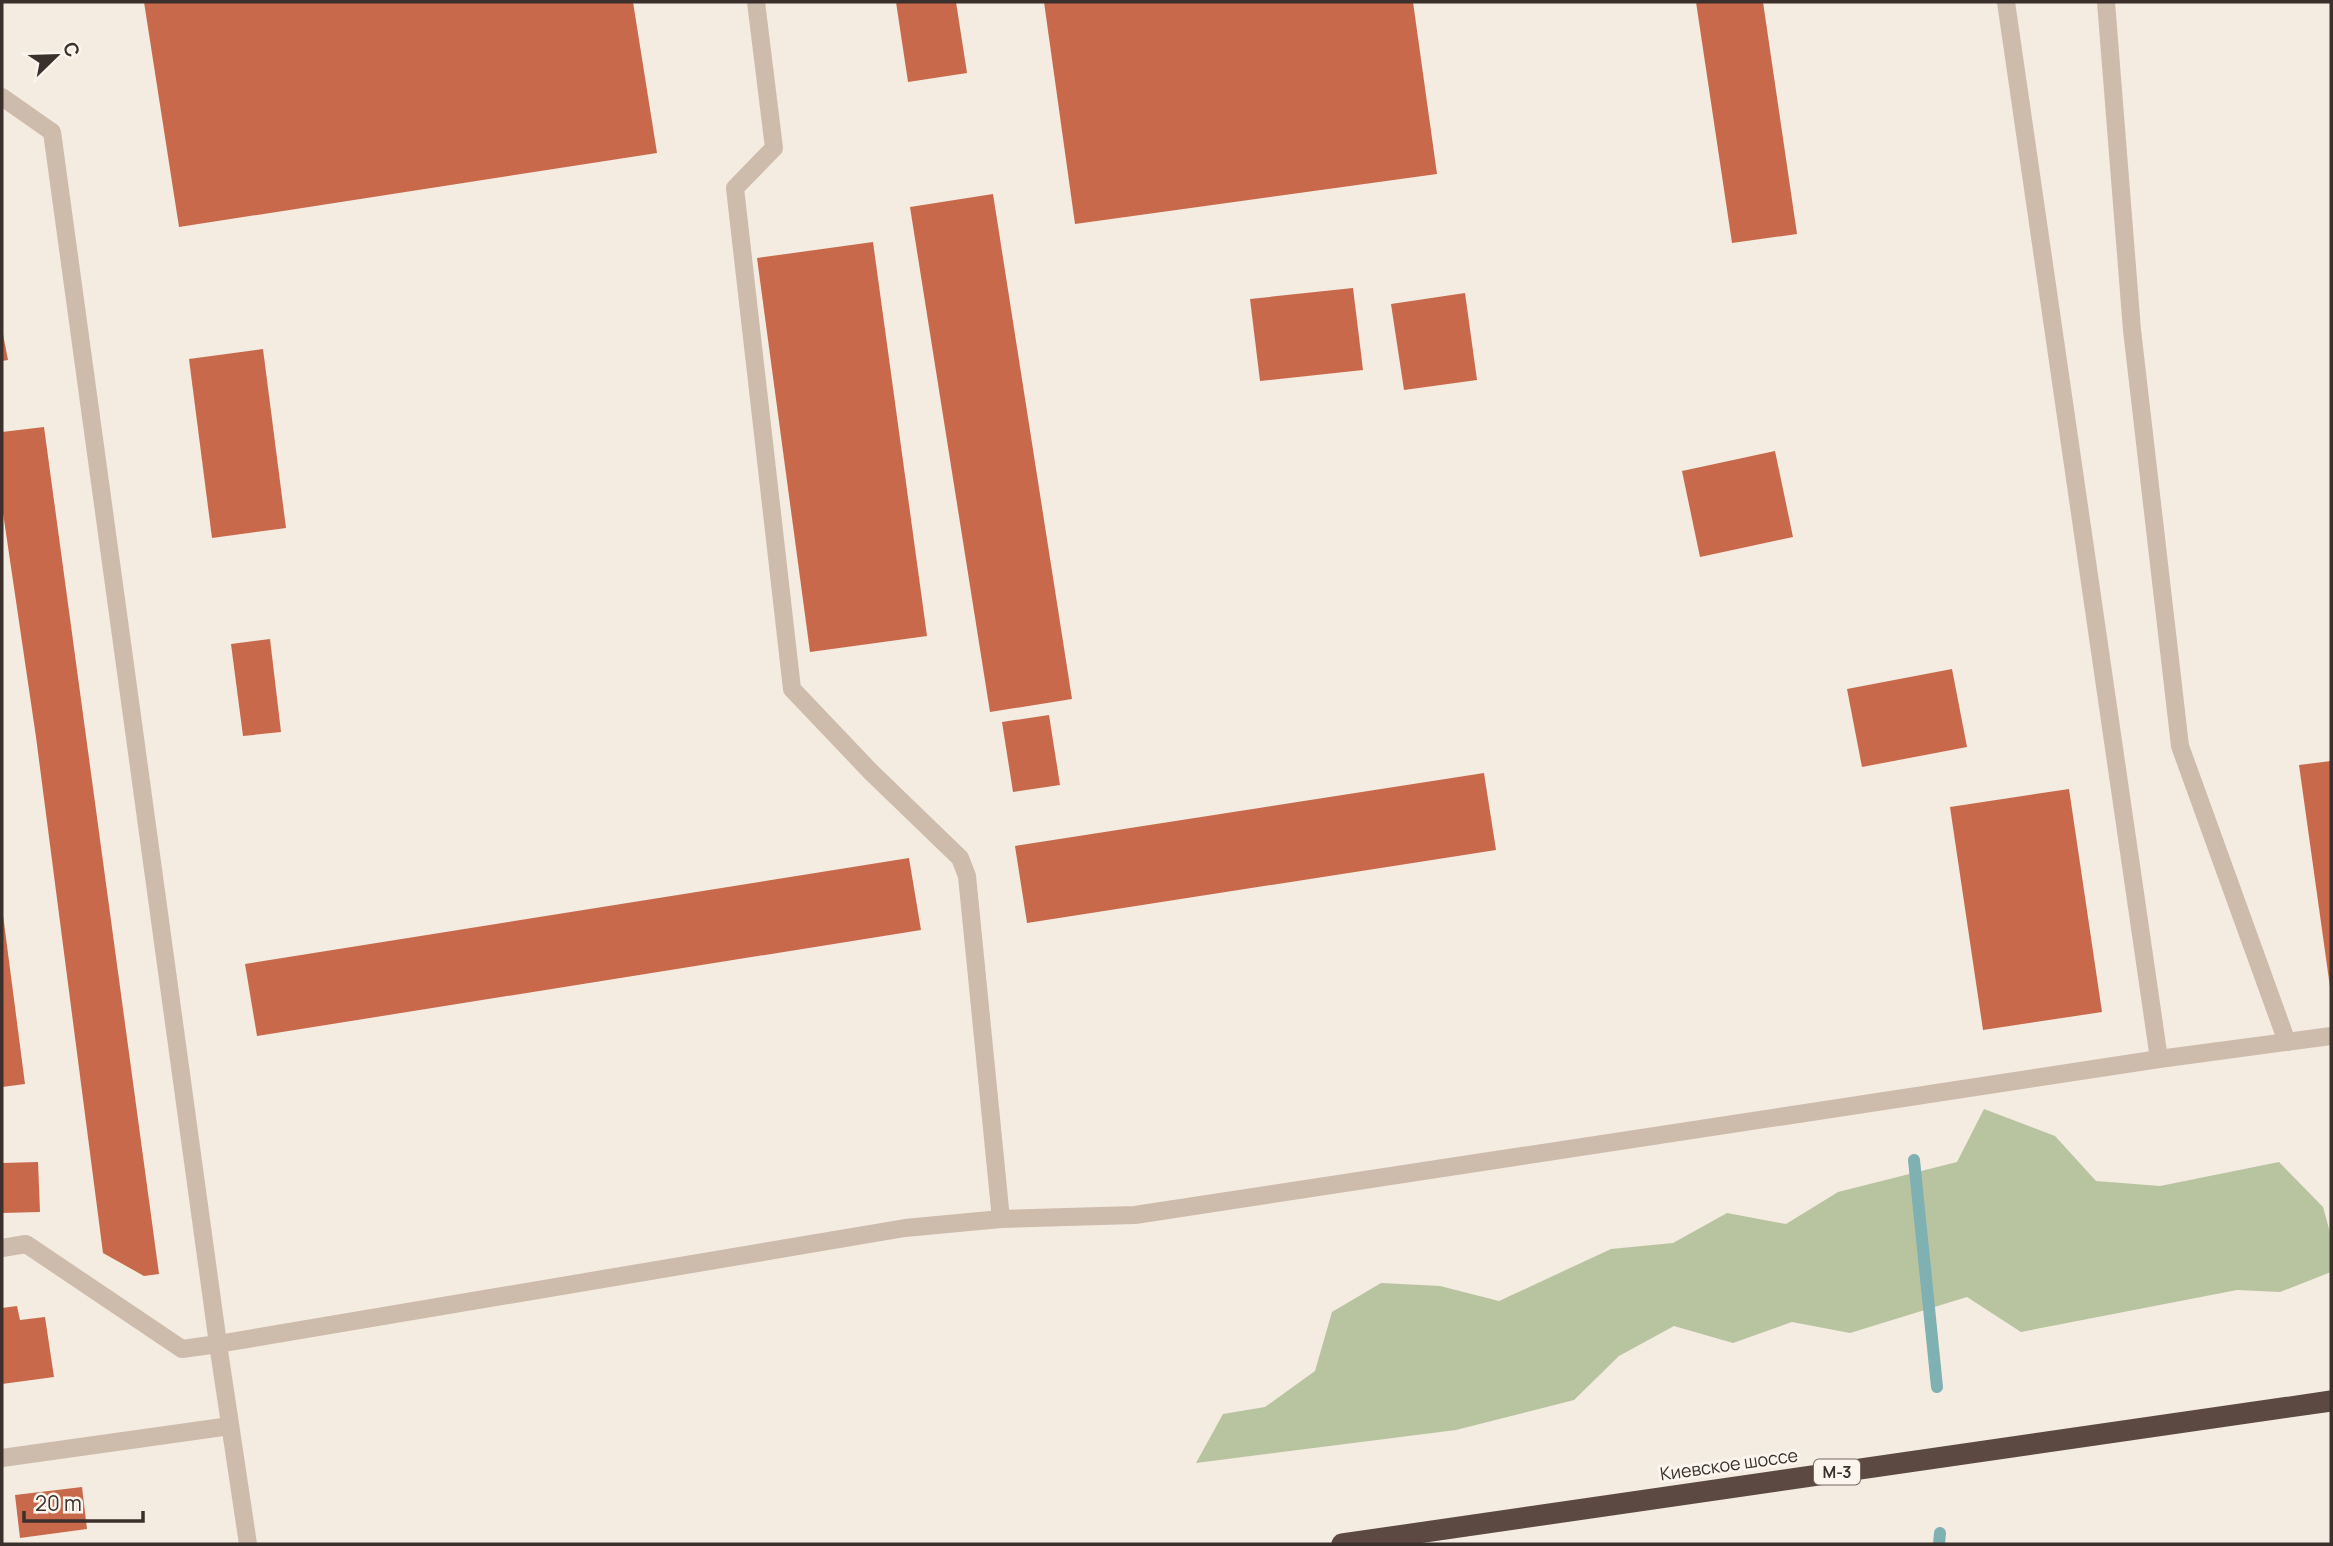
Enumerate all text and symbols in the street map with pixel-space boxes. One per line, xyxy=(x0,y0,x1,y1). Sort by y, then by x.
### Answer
north arrow xyxy=(21,21,91,91)
text: С xyxy=(57,38,86,61)
street label: Киевское шоссе xyxy=(1658,1442,1799,1486)
road number: М-3 xyxy=(1814,1460,1860,1484)
scale bar xyxy=(24,1480,144,1524)
text: 20 m xyxy=(35,1489,82,1517)

